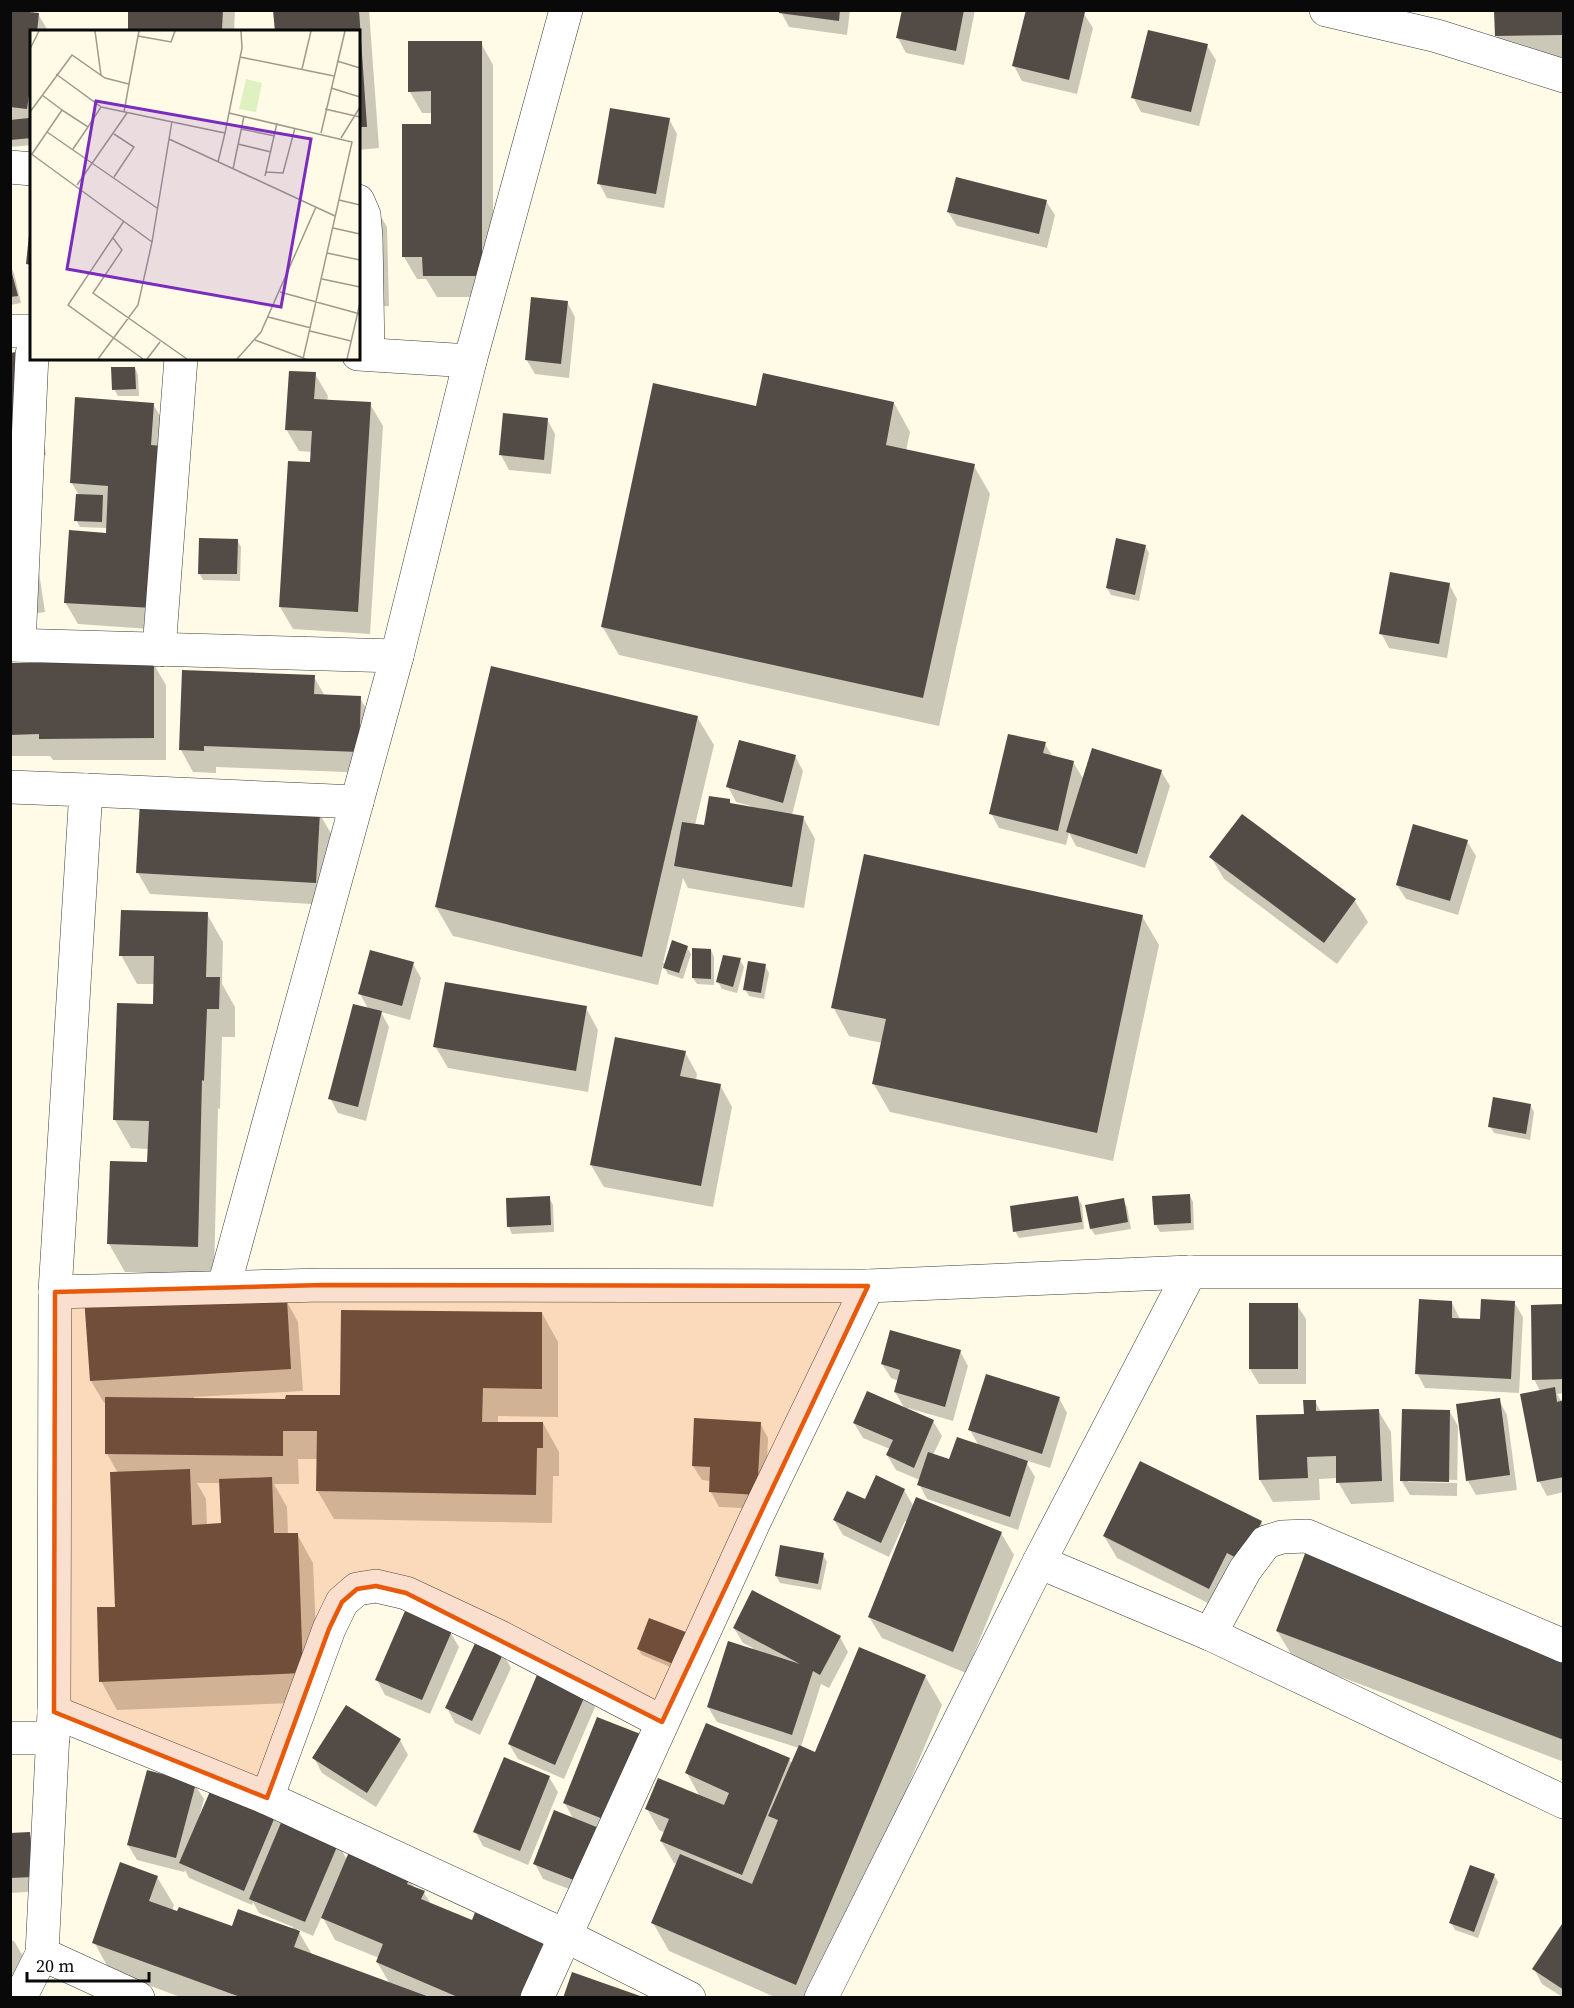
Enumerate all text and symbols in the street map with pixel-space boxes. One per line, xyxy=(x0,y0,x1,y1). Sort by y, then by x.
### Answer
inset map xyxy=(30,30,360,360)
scale bar xyxy=(27,1945,148,1983)
text: 20 m xyxy=(36,1953,74,1978)

